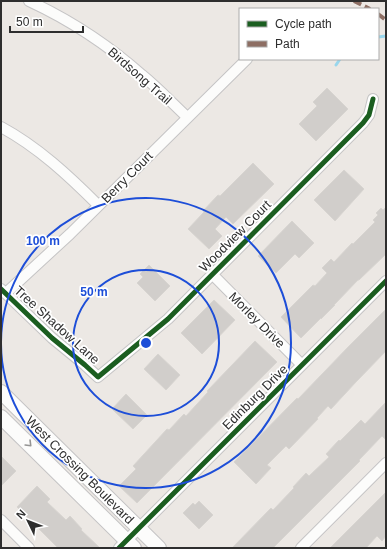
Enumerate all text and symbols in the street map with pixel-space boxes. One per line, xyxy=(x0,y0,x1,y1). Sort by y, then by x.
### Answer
scale bar xyxy=(10,8,83,34)
legend xyxy=(239,8,379,60)
text: 50 m xyxy=(16,15,43,29)
text: Cycle path xyxy=(275,17,332,31)
text: Path xyxy=(275,37,300,51)
street label: Birdsong Trail xyxy=(105,44,175,108)
street label: Berry Court xyxy=(98,148,156,206)
street label: Woodview Court xyxy=(196,197,274,275)
text: 100 m xyxy=(26,234,60,248)
street label: Tree Shadow Lane xyxy=(11,283,103,367)
text: 50 m xyxy=(80,285,108,299)
street label: Morley Drive xyxy=(226,289,288,351)
centre of rings xyxy=(139,336,153,350)
street label: Edinburg Drive xyxy=(219,361,291,433)
street label: West Crossing Boulevard xyxy=(23,413,137,527)
one-way arrow xyxy=(24,439,32,447)
north arrow xyxy=(8,501,48,541)
text: N xyxy=(14,507,28,521)

